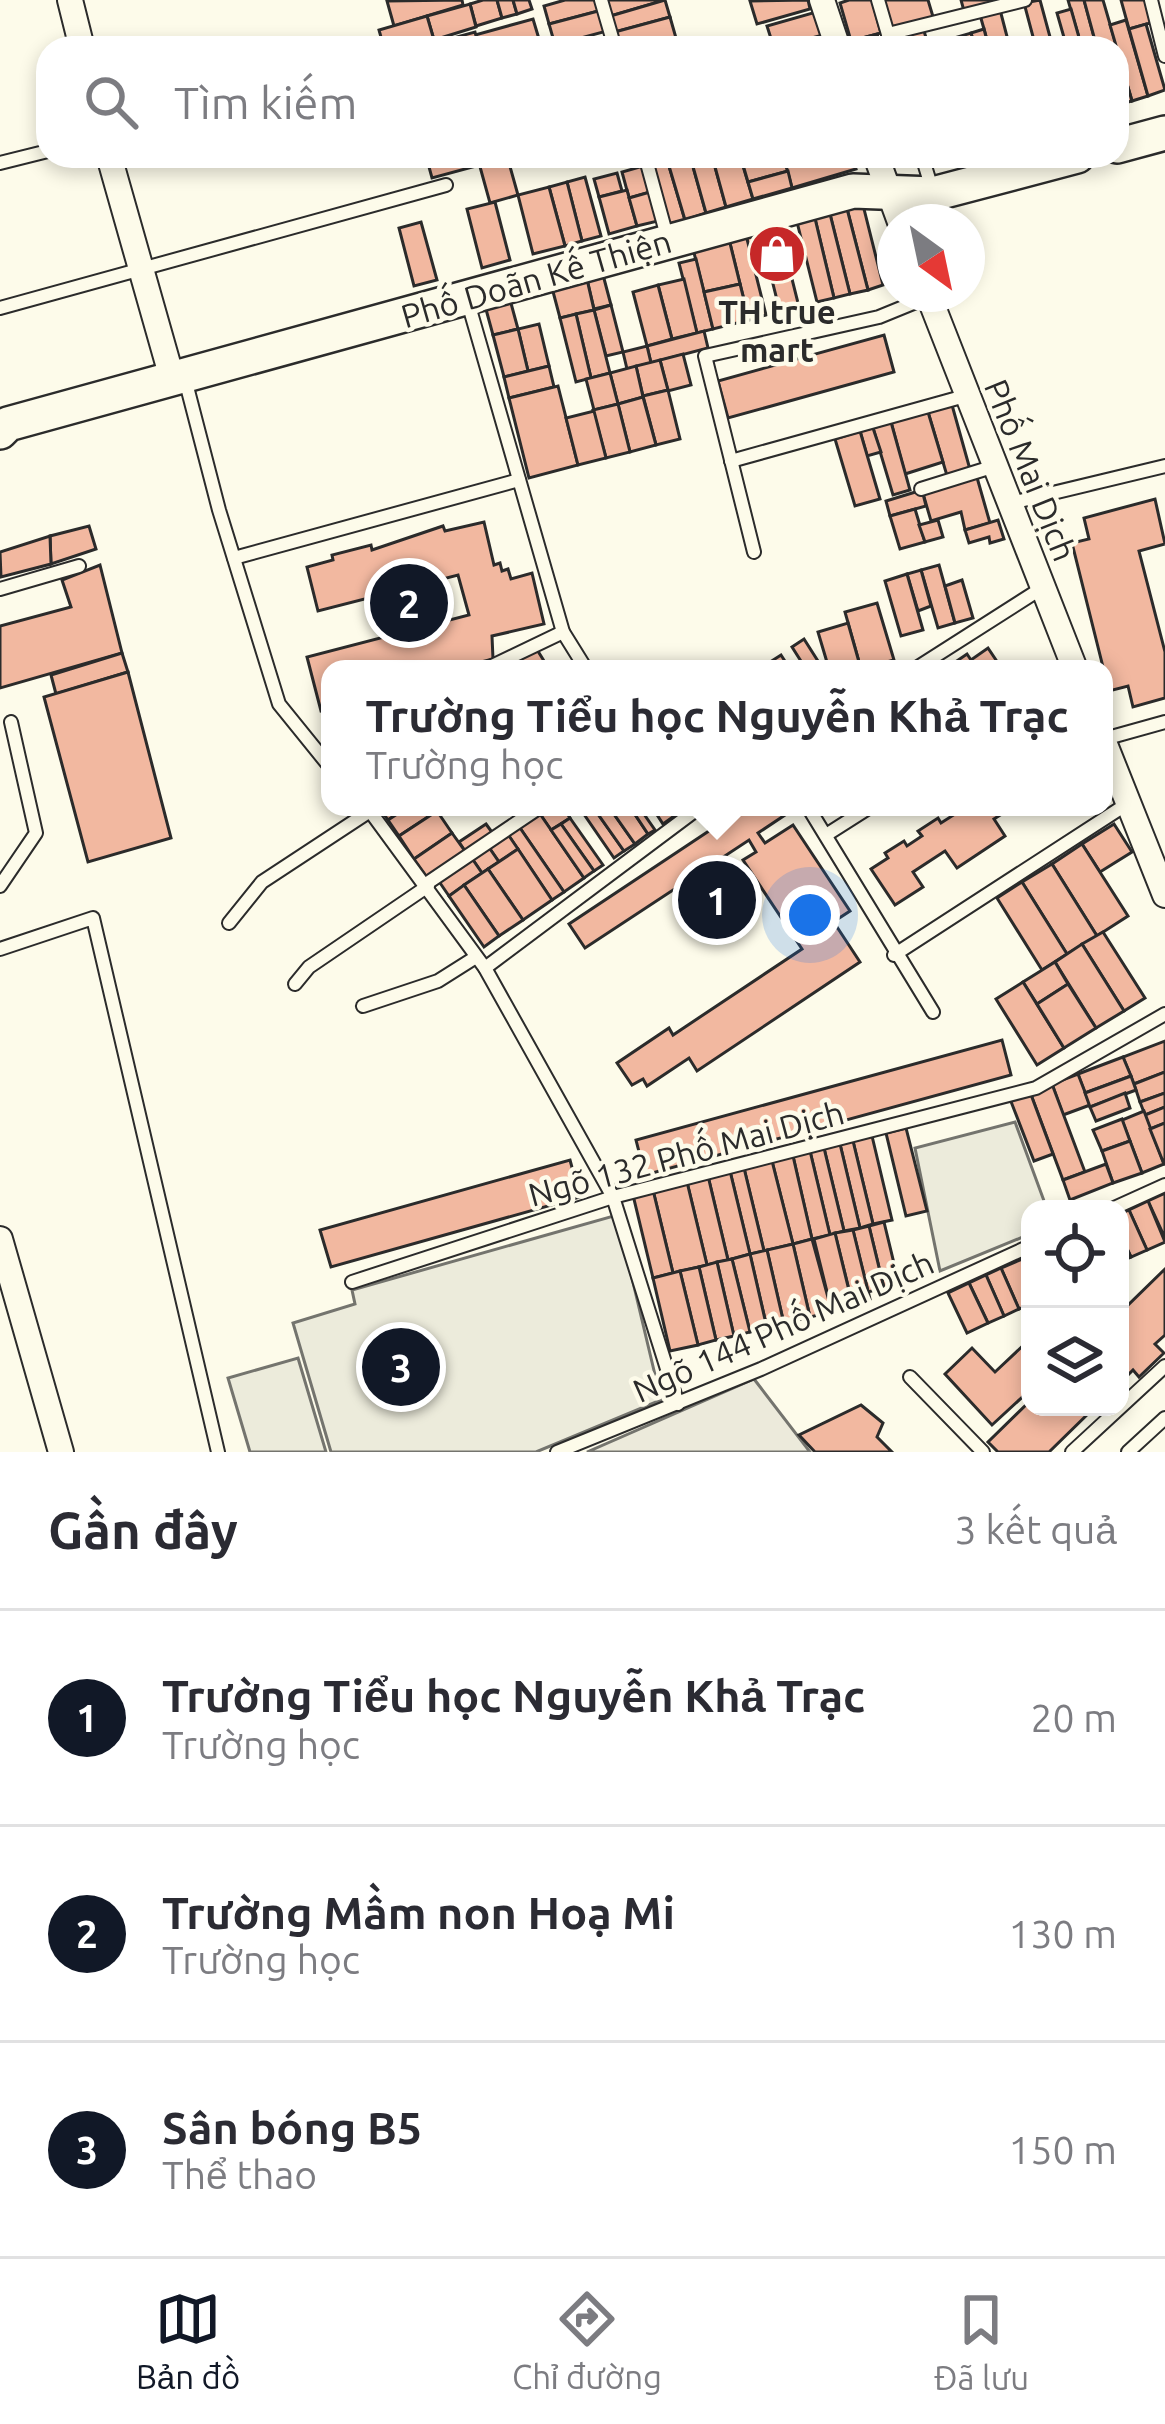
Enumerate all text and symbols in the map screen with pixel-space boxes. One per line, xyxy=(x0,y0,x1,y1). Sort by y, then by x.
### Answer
search box xyxy=(36,36,1129,168)
icon: search xyxy=(78,69,144,135)
text: Tìm kiếm xyxy=(174,77,357,128)
north arrow xyxy=(877,204,985,312)
street label: Phố Doãn Kế Thiện xyxy=(396,218,675,334)
shop icon: TH true mart xyxy=(746,223,808,285)
place label: TH true mart xyxy=(718,293,836,368)
street label: Phố Mai Dịch xyxy=(978,372,1088,566)
pin: 2 xyxy=(370,558,448,648)
popup xyxy=(321,660,1113,816)
text: Trường Tiểu học Nguyễn Khả Trạc xyxy=(365,690,1069,741)
text: Trường học xyxy=(365,743,563,786)
pin: 1 xyxy=(678,855,756,945)
your location xyxy=(780,885,840,945)
street label: Ngõ 132 Phố Mai Dịch xyxy=(523,1089,848,1213)
map controls xyxy=(1021,1200,1129,1416)
button: locate xyxy=(1021,1200,1129,1308)
street label: Ngõ 144 Phố Mai Dịch xyxy=(625,1239,939,1409)
button: layers xyxy=(1021,1308,1129,1416)
pin: 3 xyxy=(362,1322,440,1412)
text: Gần đây xyxy=(48,1501,238,1559)
text: 3 kết quả xyxy=(954,1508,1117,1551)
text: Trường Tiểu học Nguyễn Khả Trạc xyxy=(162,1670,865,1721)
text: 1 xyxy=(76,1696,98,1739)
text: 20 m xyxy=(1030,1696,1117,1739)
text: Trường học xyxy=(162,1723,360,1766)
text: Trường Mầm non Hoạ Mi xyxy=(162,1887,675,1938)
text: 2 xyxy=(76,1912,98,1955)
text: 130 m xyxy=(1008,1912,1117,1955)
text: Trường học xyxy=(162,1938,360,1981)
text: Sân bóng B5 xyxy=(162,2102,422,2153)
text: 3 xyxy=(76,2128,98,2171)
text: 150 m xyxy=(1008,2128,1117,2171)
text: Thể thao xyxy=(162,2153,317,2196)
tab: Bản đồ xyxy=(136,2286,240,2397)
tab: Chỉ đường xyxy=(512,2286,662,2397)
tab: Đã lưu xyxy=(934,2287,1029,2396)

